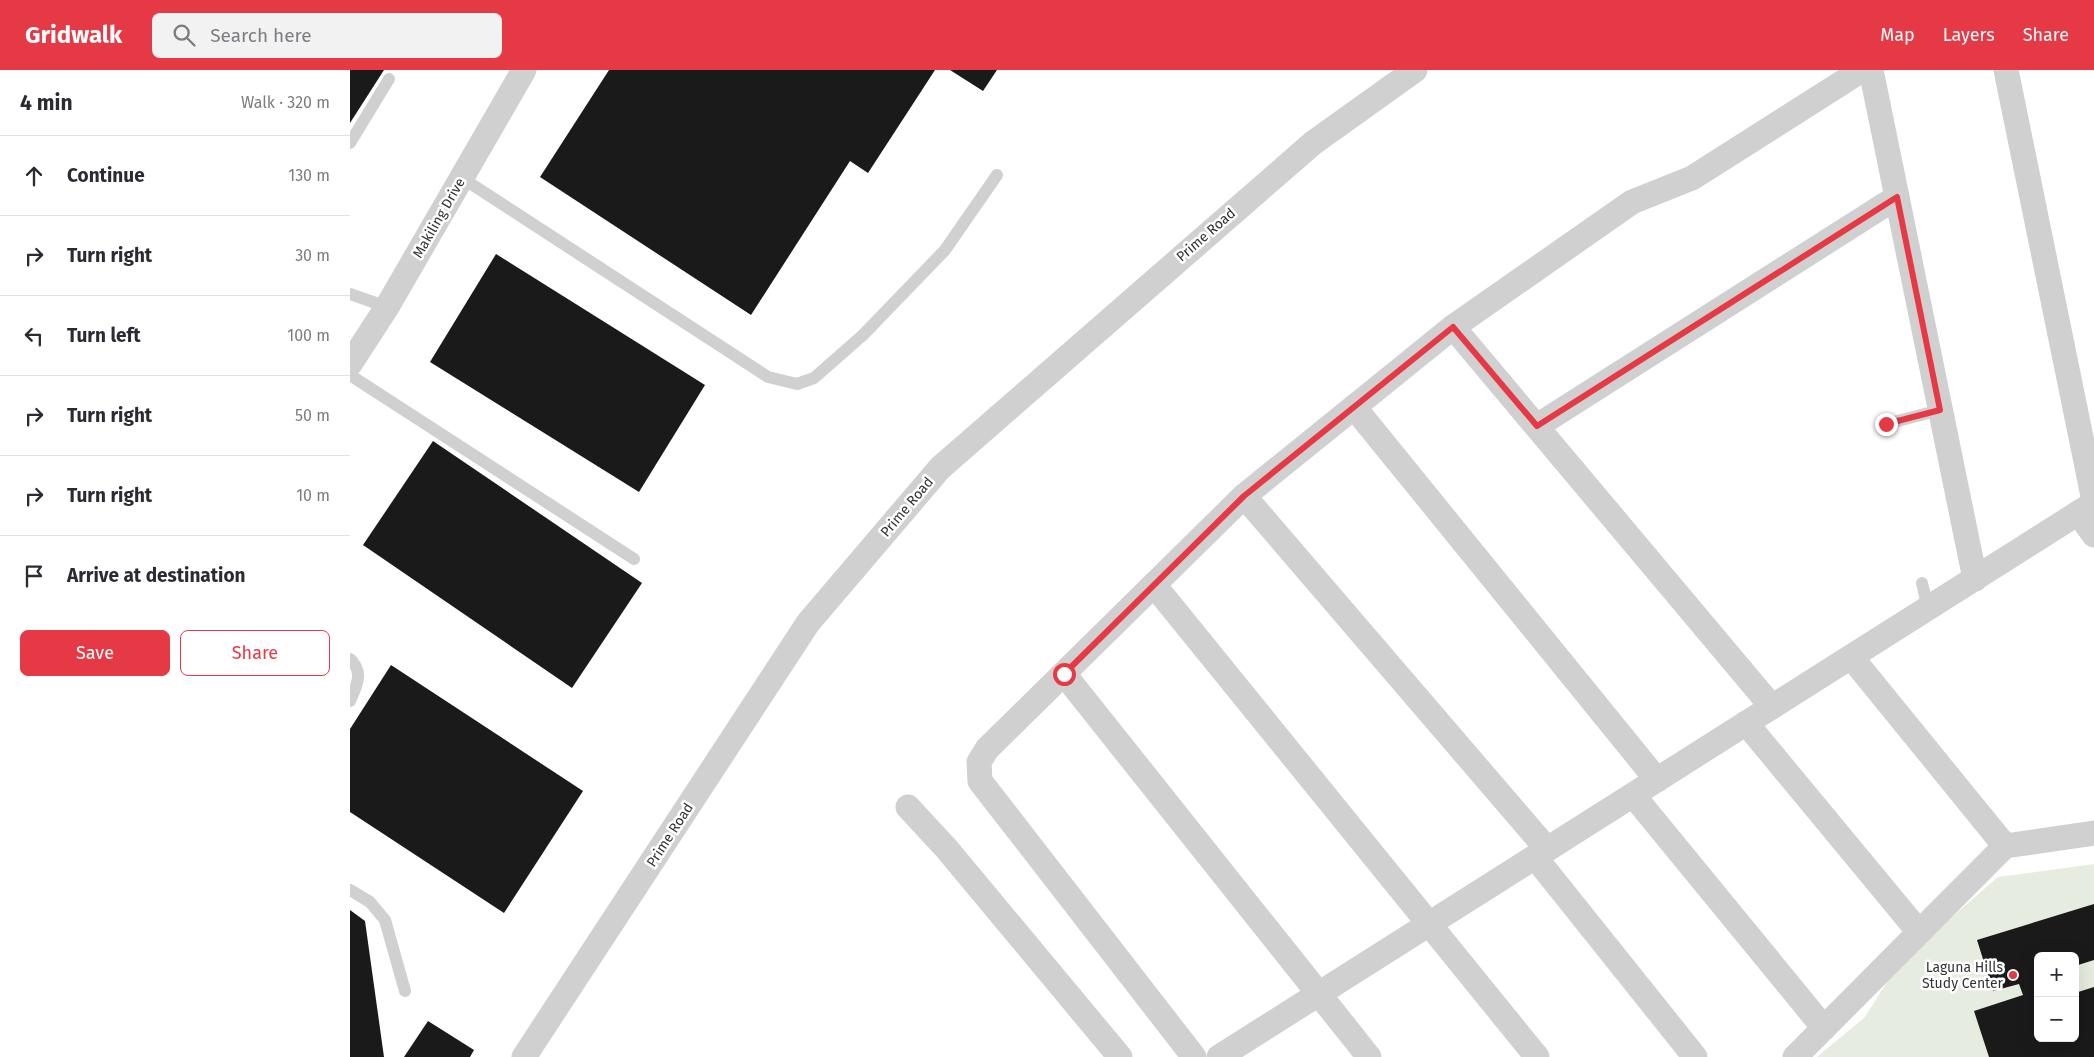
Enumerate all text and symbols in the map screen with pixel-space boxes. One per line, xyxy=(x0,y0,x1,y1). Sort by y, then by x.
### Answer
search box xyxy=(152,13,502,58)
text: Gridwalk xyxy=(25,21,122,49)
icon: search xyxy=(170,21,198,49)
text: Search here xyxy=(210,24,312,47)
text: Map xyxy=(1880,24,1915,46)
text: Layers xyxy=(1943,24,1995,46)
text: Share xyxy=(2023,24,2069,46)
text: 4 min xyxy=(20,90,73,116)
text: Walk · 320 m xyxy=(241,93,330,112)
icon: ahead xyxy=(20,162,48,190)
text: Continue xyxy=(67,164,145,187)
text: 130 m xyxy=(288,166,330,185)
street label: Makiling Drive xyxy=(409,175,469,261)
street label: Prime Road xyxy=(1173,205,1239,265)
icon: right xyxy=(20,242,48,270)
text: Turn right xyxy=(67,244,152,267)
text: 30 m xyxy=(295,246,330,265)
icon: left xyxy=(20,322,48,350)
text: Turn left xyxy=(67,324,141,347)
text: 100 m xyxy=(287,326,330,345)
icon: right xyxy=(20,402,48,430)
text: Turn right xyxy=(67,404,152,427)
text: 50 m xyxy=(295,406,330,425)
route end xyxy=(1875,413,1898,436)
street label: Prime Road xyxy=(877,474,937,540)
icon: right xyxy=(20,482,48,510)
text: Turn right xyxy=(67,484,152,507)
text: 10 m xyxy=(296,486,330,505)
icon: arrive xyxy=(20,562,48,590)
text: Arrive at destination xyxy=(67,564,246,587)
button: Save xyxy=(20,630,170,676)
button: Share xyxy=(180,630,330,676)
route start xyxy=(1053,663,1076,686)
street label: Prime Road xyxy=(643,800,697,870)
map controls xyxy=(2034,952,2079,1042)
button: + xyxy=(2034,952,2079,997)
place label: Laguna Hills Study Center xyxy=(1922,959,2004,992)
marker: Laguna Hills Study Center xyxy=(2007,969,2019,981)
button: − xyxy=(2034,997,2079,1042)

